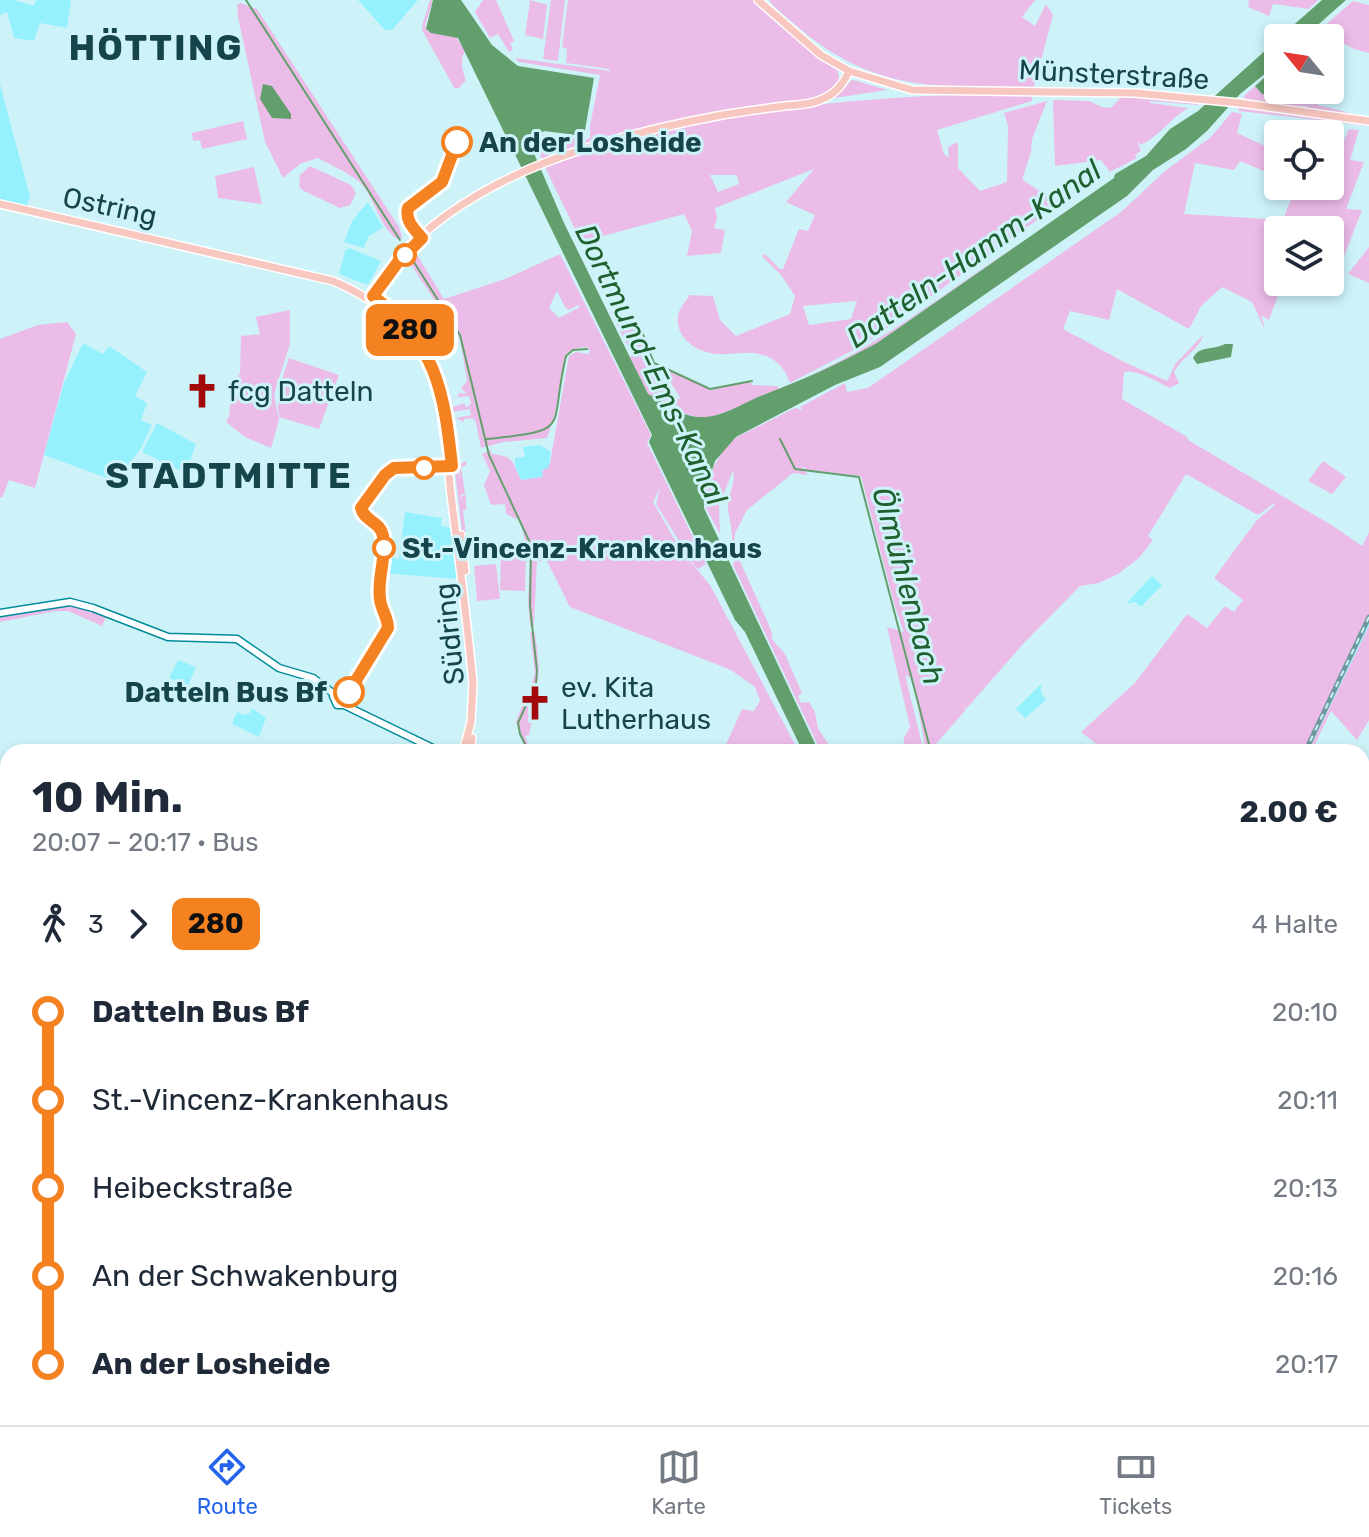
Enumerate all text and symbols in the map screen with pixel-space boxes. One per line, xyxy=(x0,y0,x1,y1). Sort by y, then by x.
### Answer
north arrow xyxy=(1264,24,1344,104)
map controls xyxy=(1264,24,1344,296)
district label: HÖTTING xyxy=(69,26,243,69)
street label: Münsterstraße xyxy=(1018,53,1210,96)
button: locate xyxy=(1264,120,1344,200)
place label: An der Losheide xyxy=(479,126,702,159)
marker: An der Losheide xyxy=(442,127,472,157)
water label: Datteln-Hamm-Kanal xyxy=(840,152,1109,356)
street label: Ostring xyxy=(60,180,160,233)
button: layers xyxy=(1264,216,1344,296)
water label: Dortmund-Ems-Kanal xyxy=(567,219,735,512)
unlabelled marker xyxy=(394,244,416,266)
line badge: 280 xyxy=(364,304,456,356)
text: 280 xyxy=(382,313,438,346)
church icon: fcg Datteln xyxy=(183,372,221,410)
place label: fcg Datteln xyxy=(228,375,374,408)
district label: STADTMITTE xyxy=(105,454,353,497)
unlabelled marker xyxy=(413,457,435,479)
water label: Ölmühlenbach xyxy=(864,483,952,689)
place label: St.-Vincenz-Krankenhaus xyxy=(402,532,762,565)
marker: St.-Vincenz-Krankenhaus xyxy=(373,537,395,559)
street label: Südring xyxy=(428,581,471,686)
place label: ev. Kita Lutherhaus xyxy=(561,671,711,736)
place label: Datteln Bus Bf xyxy=(125,676,328,709)
marker: Datteln Bus Bf xyxy=(334,677,364,707)
church icon: ev. Kita Lutherhaus xyxy=(516,684,554,722)
text: 10 Min. xyxy=(32,771,183,823)
text: 2.00 € xyxy=(1239,794,1338,830)
text: 20:07 – 20:17 · Bus xyxy=(32,827,258,858)
icon: walk xyxy=(32,902,76,946)
icon: forward xyxy=(116,902,160,946)
text: 280 xyxy=(188,907,244,940)
text: 3 xyxy=(88,909,104,940)
text: 4 Halte xyxy=(1252,909,1338,940)
text: Datteln Bus Bf xyxy=(92,994,309,1030)
text: 20:10 xyxy=(1272,997,1338,1028)
text: St.-Vincenz-Krankenhaus xyxy=(92,1082,449,1118)
text: 20:11 xyxy=(1277,1085,1338,1116)
text: Heibeckstraße xyxy=(92,1170,293,1206)
text: 20:13 xyxy=(1273,1173,1338,1204)
text: An der Schwakenburg xyxy=(92,1258,398,1294)
text: 20:16 xyxy=(1273,1261,1338,1292)
text: An der Losheide xyxy=(92,1346,331,1382)
text: 20:17 xyxy=(1275,1349,1338,1380)
tab: Route xyxy=(197,1445,258,1520)
tab: Karte xyxy=(651,1445,706,1520)
tab: Tickets xyxy=(1099,1445,1172,1520)

